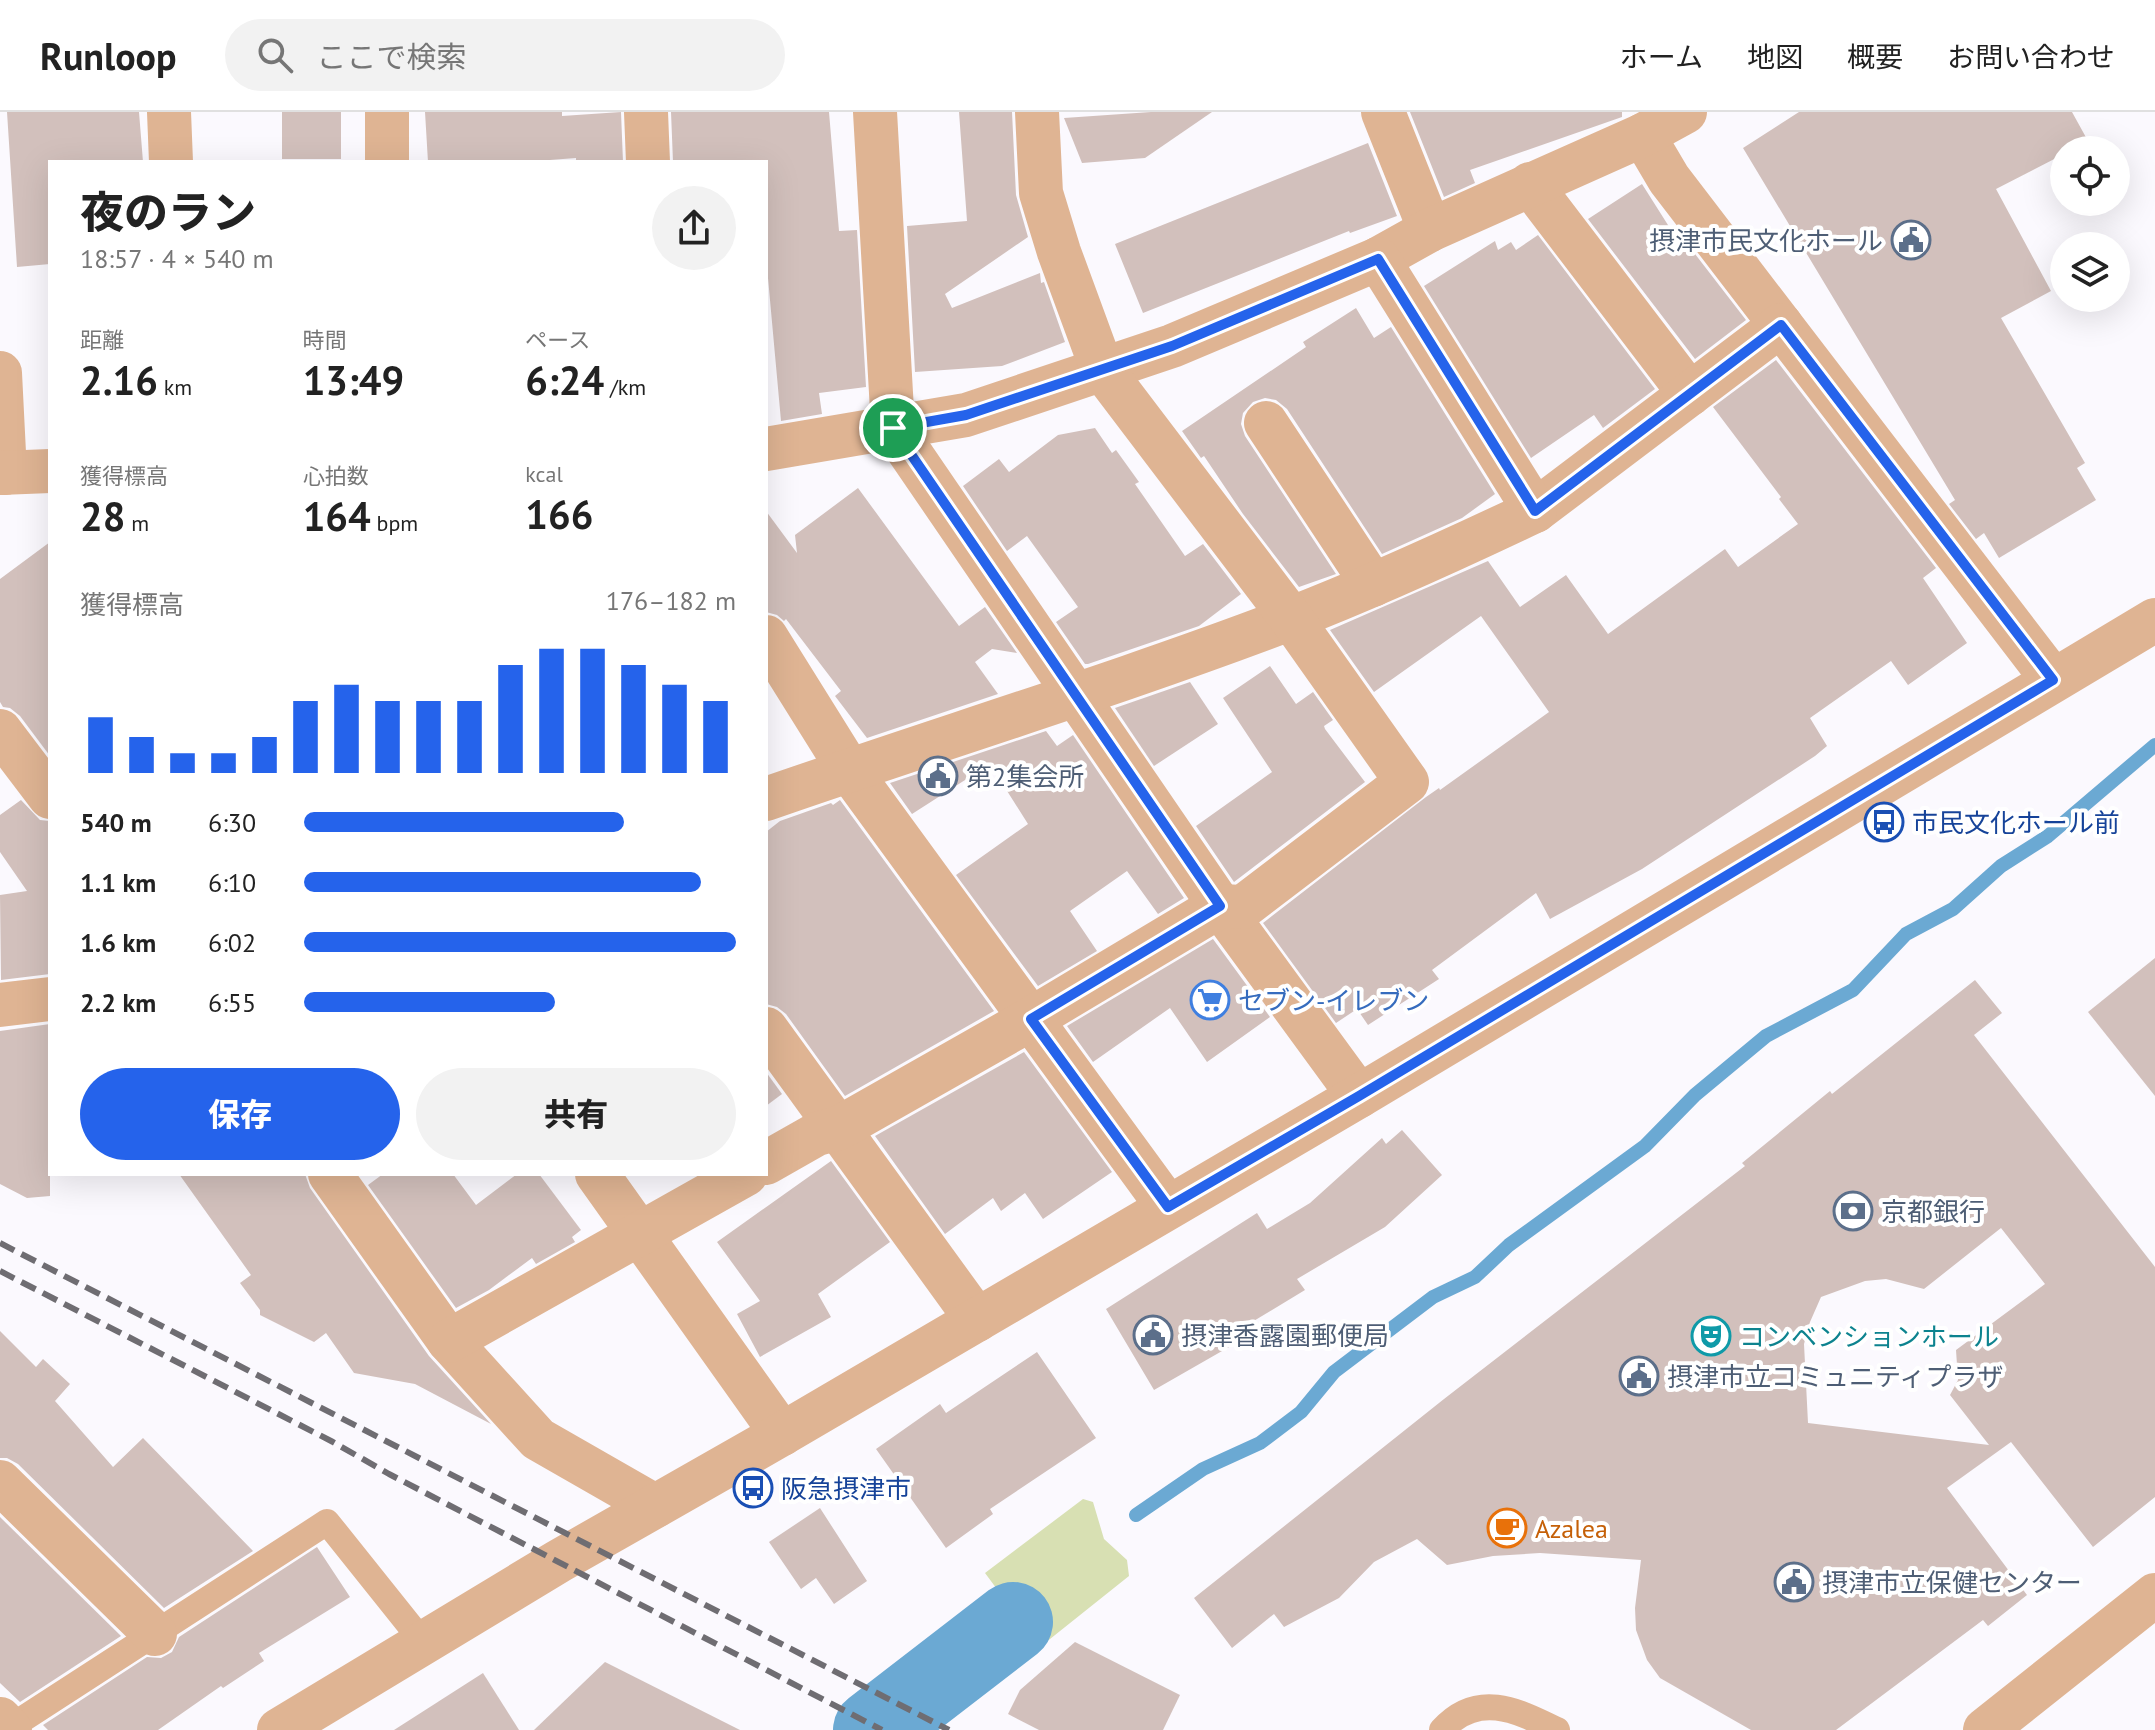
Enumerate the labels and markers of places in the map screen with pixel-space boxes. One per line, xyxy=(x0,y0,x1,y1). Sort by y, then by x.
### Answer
public building icon: 摂津市民文化ホール xyxy=(1890,219,1932,261)
place label: 摂津市民文化ホール xyxy=(1649,224,1883,257)
pin xyxy=(859,394,927,462)
public building icon: 第2集会所 xyxy=(917,755,959,797)
place label: 第2集会所 xyxy=(966,760,1084,793)
bus stop icon: 市民文化ホール前 xyxy=(1863,801,1905,843)
place label: 市民文化ホール前 xyxy=(1912,806,2120,839)
supermarket icon: セブン-イレブン xyxy=(1189,979,1231,1021)
place label: セブン-イレブン xyxy=(1238,984,1429,1017)
bank icon: 京都銀行 xyxy=(1832,1190,1874,1232)
place label: 京都銀行 xyxy=(1881,1195,1985,1228)
public building icon: 摂津香露園郵便局 xyxy=(1132,1314,1174,1356)
theatre icon: コンベンションホール xyxy=(1690,1315,1732,1357)
place label: 摂津香露園郵便局 xyxy=(1181,1319,1389,1352)
place label: コンベンションホール xyxy=(1739,1320,1999,1353)
public building icon: 摂津市立コミュニティプラザ xyxy=(1618,1355,1660,1397)
place label: 摂津市立コミュニティプラザ xyxy=(1667,1360,2003,1393)
bus stop icon: 阪急摂津市 xyxy=(732,1467,774,1509)
place label: 阪急摂津市 xyxy=(781,1472,911,1505)
cafe icon: Azalea xyxy=(1486,1507,1528,1549)
place label: Azalea xyxy=(1535,1512,1608,1545)
public building icon: 摂津市立保健センター xyxy=(1773,1561,1815,1603)
place label: 摂津市立保健センター xyxy=(1822,1566,2082,1599)

